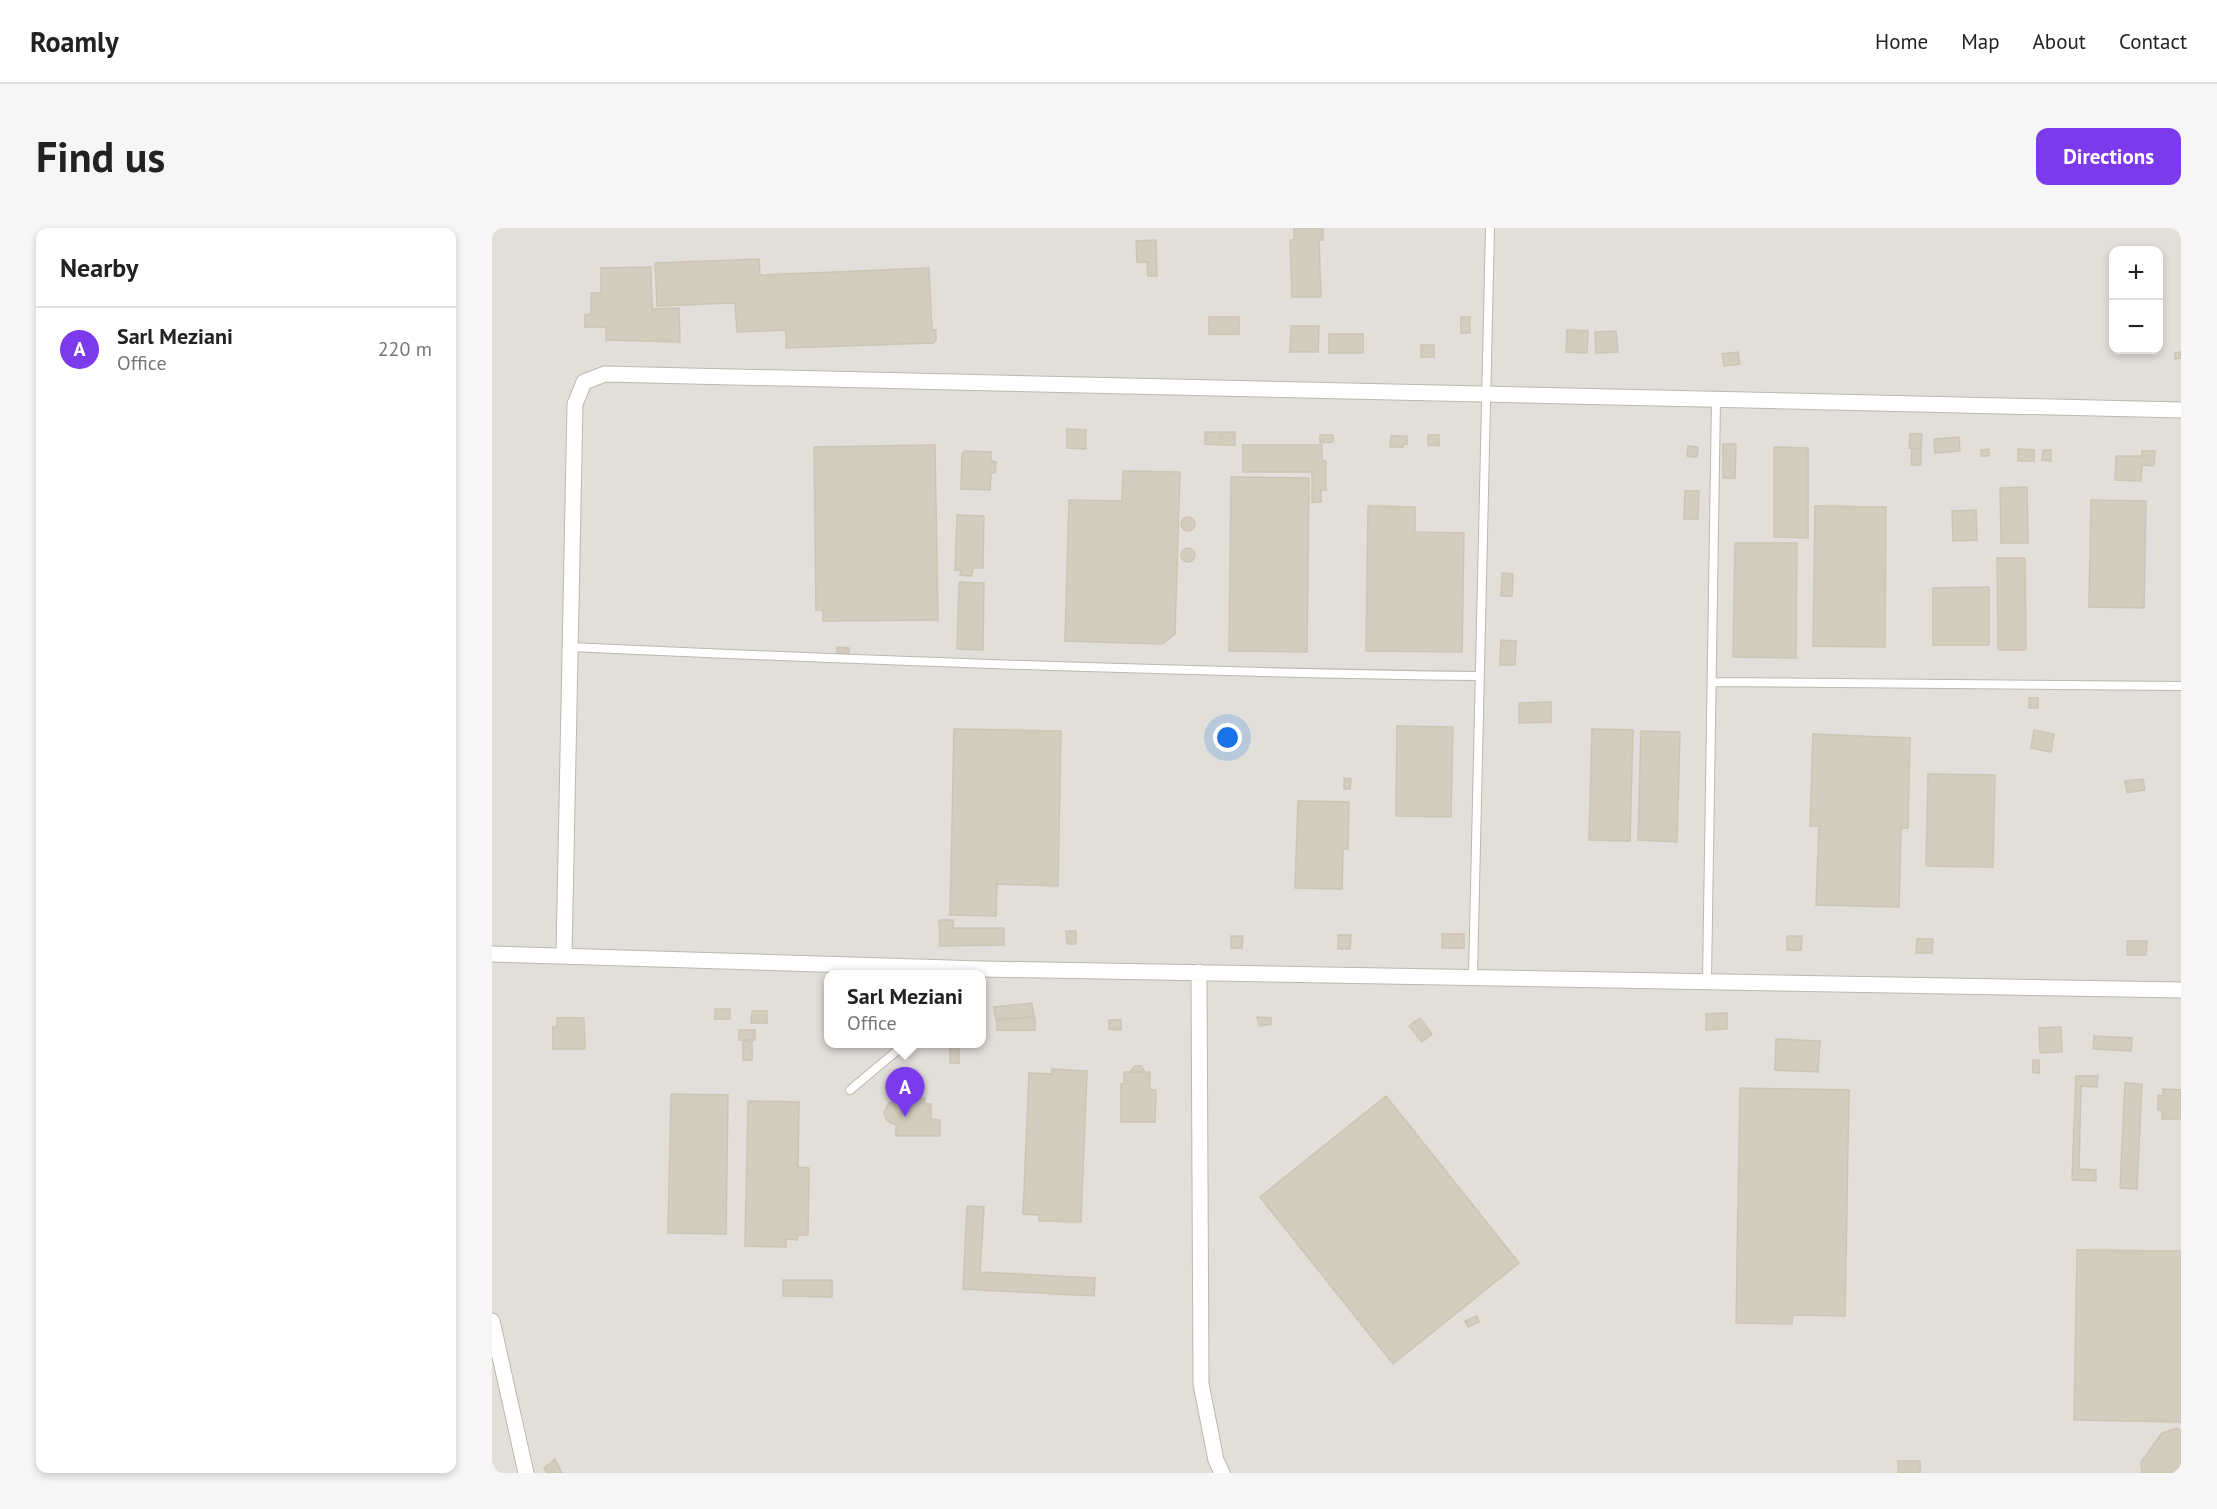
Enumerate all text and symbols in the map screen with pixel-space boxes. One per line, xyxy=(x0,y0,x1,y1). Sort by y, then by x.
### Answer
text: Roamly xyxy=(30,23,119,60)
text: Home xyxy=(1875,28,1928,55)
text: Map xyxy=(1961,28,2000,55)
text: About xyxy=(2033,28,2086,55)
text: Contact xyxy=(2119,28,2187,55)
button: Directions xyxy=(2036,128,2181,185)
text: Find us xyxy=(36,129,165,184)
map controls xyxy=(2109,246,2163,354)
button: + xyxy=(2109,246,2163,300)
text: Nearby xyxy=(60,251,138,284)
button: − xyxy=(2109,300,2163,354)
text: Sarl Meziani xyxy=(117,322,233,350)
text: A xyxy=(73,336,86,362)
text: 220 m xyxy=(378,336,432,362)
text: Office xyxy=(117,350,167,376)
your location xyxy=(1213,723,1242,752)
popup xyxy=(824,970,986,1048)
text: Sarl Meziani xyxy=(847,982,963,1010)
text: Office xyxy=(847,1010,897,1036)
pin: A xyxy=(886,1068,924,1117)

